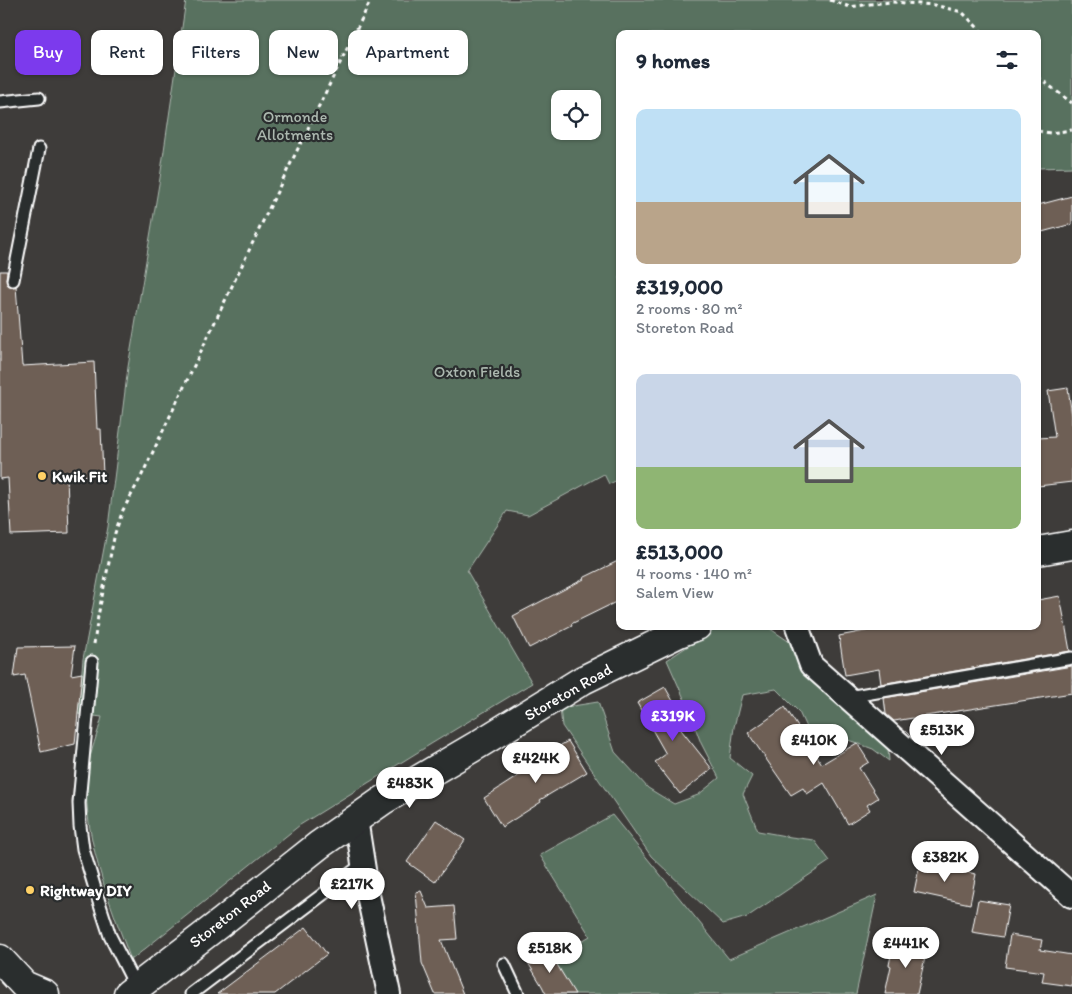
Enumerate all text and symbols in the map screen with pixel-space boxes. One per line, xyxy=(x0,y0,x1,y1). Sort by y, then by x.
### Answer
chip: Buy xyxy=(15,30,81,75)
chip: Rent xyxy=(91,30,163,75)
chip: Filters xyxy=(173,30,259,75)
chip: New xyxy=(269,30,338,75)
chip: Apartment xyxy=(348,30,468,75)
icon: filters xyxy=(993,46,1021,74)
text: 9 homes xyxy=(636,48,710,73)
map controls xyxy=(551,90,601,140)
button: locate xyxy=(551,90,601,140)
park label: Ormonde Allotments xyxy=(257,107,333,144)
icon: home xyxy=(784,141,874,231)
text: £319,000 xyxy=(636,274,723,299)
text: 2 rooms · 80 m² xyxy=(636,299,742,318)
text: Storeton Road xyxy=(636,318,734,337)
park label: Oxton Fields xyxy=(434,362,520,381)
icon: home xyxy=(784,406,874,496)
place label: Kwik Fit xyxy=(52,467,107,486)
marker: Kwik Fit xyxy=(36,470,48,482)
text: £513,000 xyxy=(636,539,723,564)
text: 4 rooms · 140 m² xyxy=(636,564,752,583)
text: Salem View xyxy=(636,583,714,602)
street label: Storeton Road xyxy=(521,659,615,725)
pin: £319K xyxy=(638,700,708,742)
text: £319K xyxy=(651,706,695,725)
pin: £513K xyxy=(907,714,977,756)
text: £513K xyxy=(920,720,964,739)
pin: £410K xyxy=(779,724,849,766)
text: £410K xyxy=(791,730,837,749)
pin: £424K xyxy=(501,742,571,784)
text: £424K xyxy=(513,748,559,767)
pin: £483K xyxy=(375,766,445,809)
text: £483K xyxy=(387,773,433,792)
pin: £382K xyxy=(910,840,980,883)
text: £382K xyxy=(923,847,967,866)
pin: £217K xyxy=(317,868,387,910)
text: £217K xyxy=(331,874,373,893)
street label: Storeton Road xyxy=(186,876,275,952)
place label: Rightway DIY xyxy=(40,881,133,901)
marker: Rightway DIY xyxy=(24,884,36,896)
pin: £441K xyxy=(871,926,941,969)
pin: £518K xyxy=(515,932,585,974)
text: £441K xyxy=(883,933,929,952)
text: £518K xyxy=(528,938,572,957)

